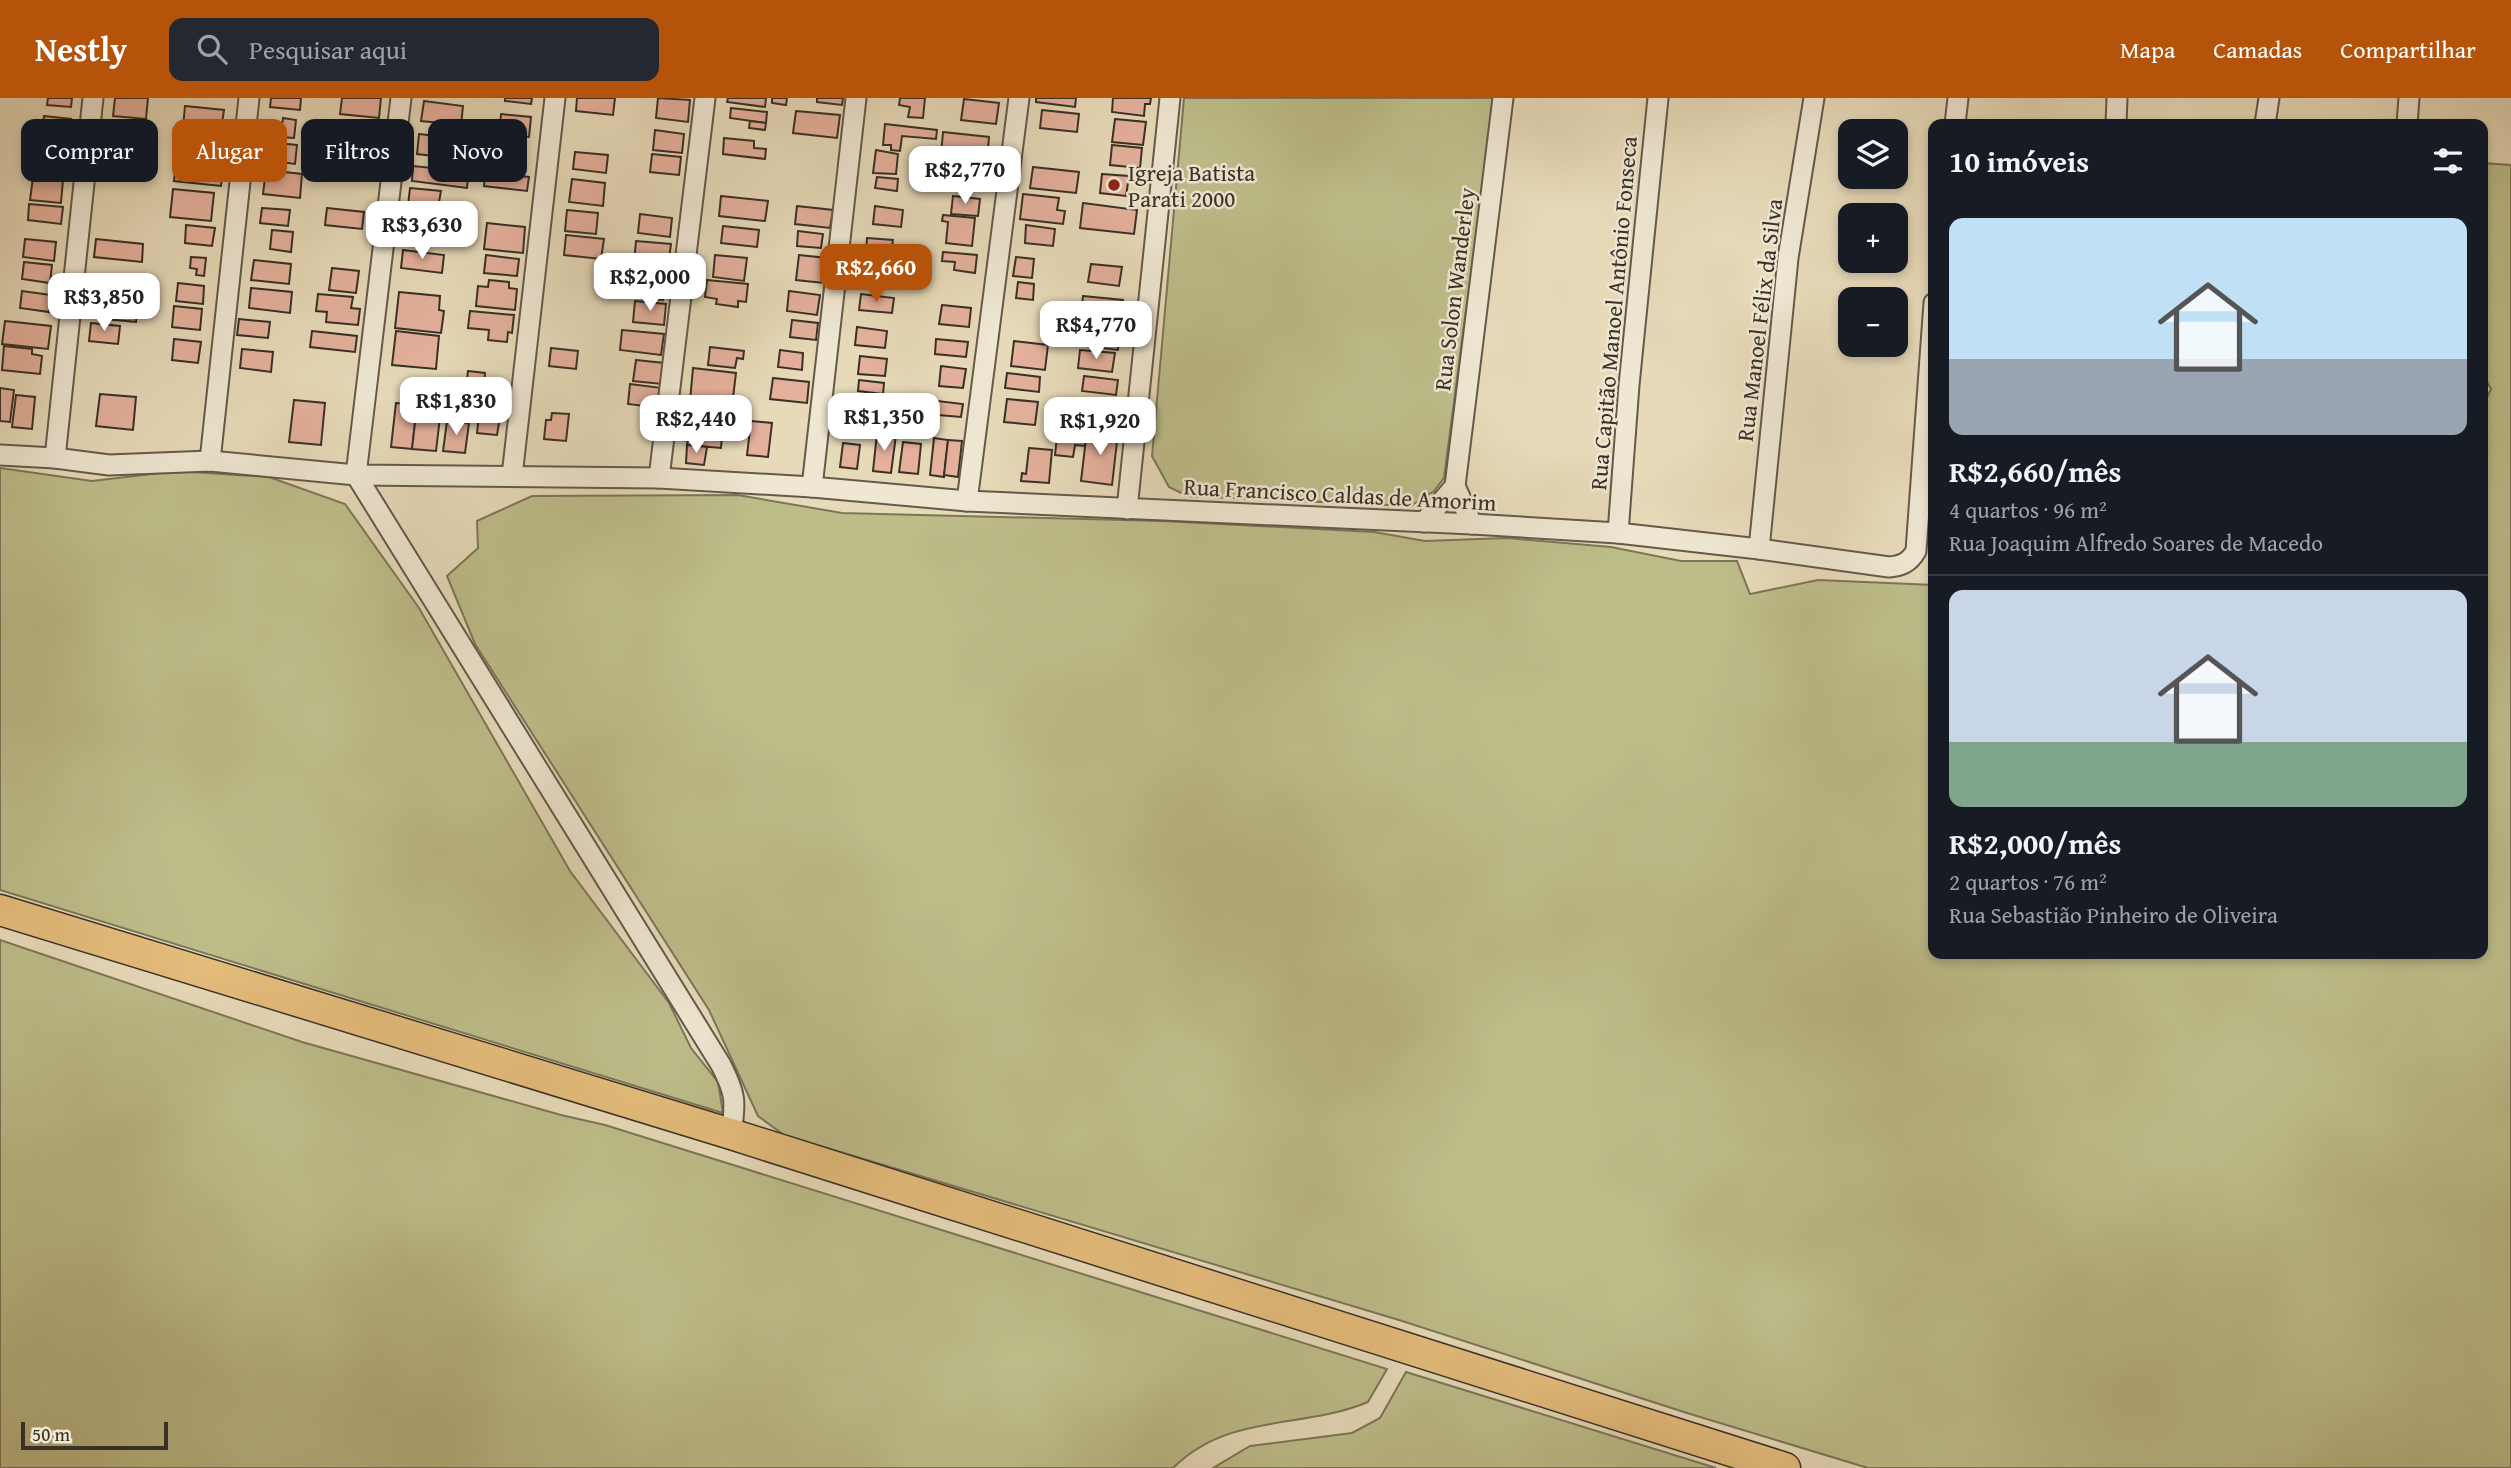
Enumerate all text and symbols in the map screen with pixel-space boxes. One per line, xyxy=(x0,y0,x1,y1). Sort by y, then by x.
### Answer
search box xyxy=(169,18,659,81)
text: Nestly xyxy=(35,25,127,73)
icon: search xyxy=(193,30,231,68)
text: Pesquisar aqui xyxy=(249,30,407,69)
text: Mapa xyxy=(2120,32,2175,67)
text: Camadas xyxy=(2213,32,2302,67)
text: Compartilhar xyxy=(2340,32,2476,67)
chip: Comprar xyxy=(21,119,158,182)
chip: Alugar xyxy=(172,119,287,182)
chip: Filtros xyxy=(301,119,414,182)
chip: Novo xyxy=(428,119,527,182)
map controls xyxy=(1838,119,1908,357)
button: layers xyxy=(1838,119,1908,189)
street label: Rua Capitão Manoel Antônio Fonseca xyxy=(1581,135,1645,491)
text: 10 imóveis xyxy=(1949,139,2089,183)
icon: filters xyxy=(2429,142,2467,180)
pin: R$2,770 xyxy=(900,146,1030,206)
text: R$2,770 xyxy=(925,152,1005,185)
place label: Igreja Batista Parati 2000 xyxy=(1128,156,1255,215)
marker: Igreja Batista Parati 2000 xyxy=(1106,177,1122,193)
street label: Rua Solon Wanderley xyxy=(1425,185,1483,392)
street label: Rua Manoel Félix da Silva xyxy=(1728,197,1790,443)
pin: R$3,630 xyxy=(357,202,487,261)
button: + xyxy=(1838,203,1908,273)
text: R$3,630 xyxy=(382,207,462,240)
pin: R$2,660 xyxy=(811,244,941,304)
text: R$2,660 xyxy=(836,250,916,283)
pin: R$2,000 xyxy=(585,254,715,313)
text: R$2,000 xyxy=(610,259,690,292)
icon: home xyxy=(2145,264,2271,390)
pin: R$3,850 xyxy=(39,274,169,333)
text: R$3,850 xyxy=(64,279,144,312)
button: − xyxy=(1838,287,1908,357)
pin: R$4,770 xyxy=(1031,302,1161,361)
text: R$4,770 xyxy=(1056,307,1136,340)
pin: R$1,830 xyxy=(391,378,521,437)
text: R$1,830 xyxy=(416,383,496,416)
pin: R$1,350 xyxy=(819,394,949,453)
pin: R$2,440 xyxy=(631,396,761,455)
pin: R$1,920 xyxy=(1035,398,1165,457)
text: R$1,350 xyxy=(844,399,924,432)
text: R$2,440 xyxy=(656,401,736,434)
text: R$1,920 xyxy=(1060,403,1140,436)
text: R$2,660/mês xyxy=(1949,449,2121,493)
street label: Rua Francisco Caldas de Amorim xyxy=(1183,469,1497,519)
text: 4 quartos · 96 m² xyxy=(1949,493,2107,526)
text: Rua Joaquim Alfredo Soares de Macedo xyxy=(1949,526,2323,559)
icon: home xyxy=(2145,636,2271,762)
text: R$2,000/mês xyxy=(1949,821,2121,865)
text: 2 quartos · 76 m² xyxy=(1949,865,2107,898)
text: Rua Sebastião Pinheiro de Oliveira xyxy=(1949,898,2278,931)
scale bar xyxy=(21,1419,168,1451)
text: 50 m xyxy=(32,1420,70,1448)

